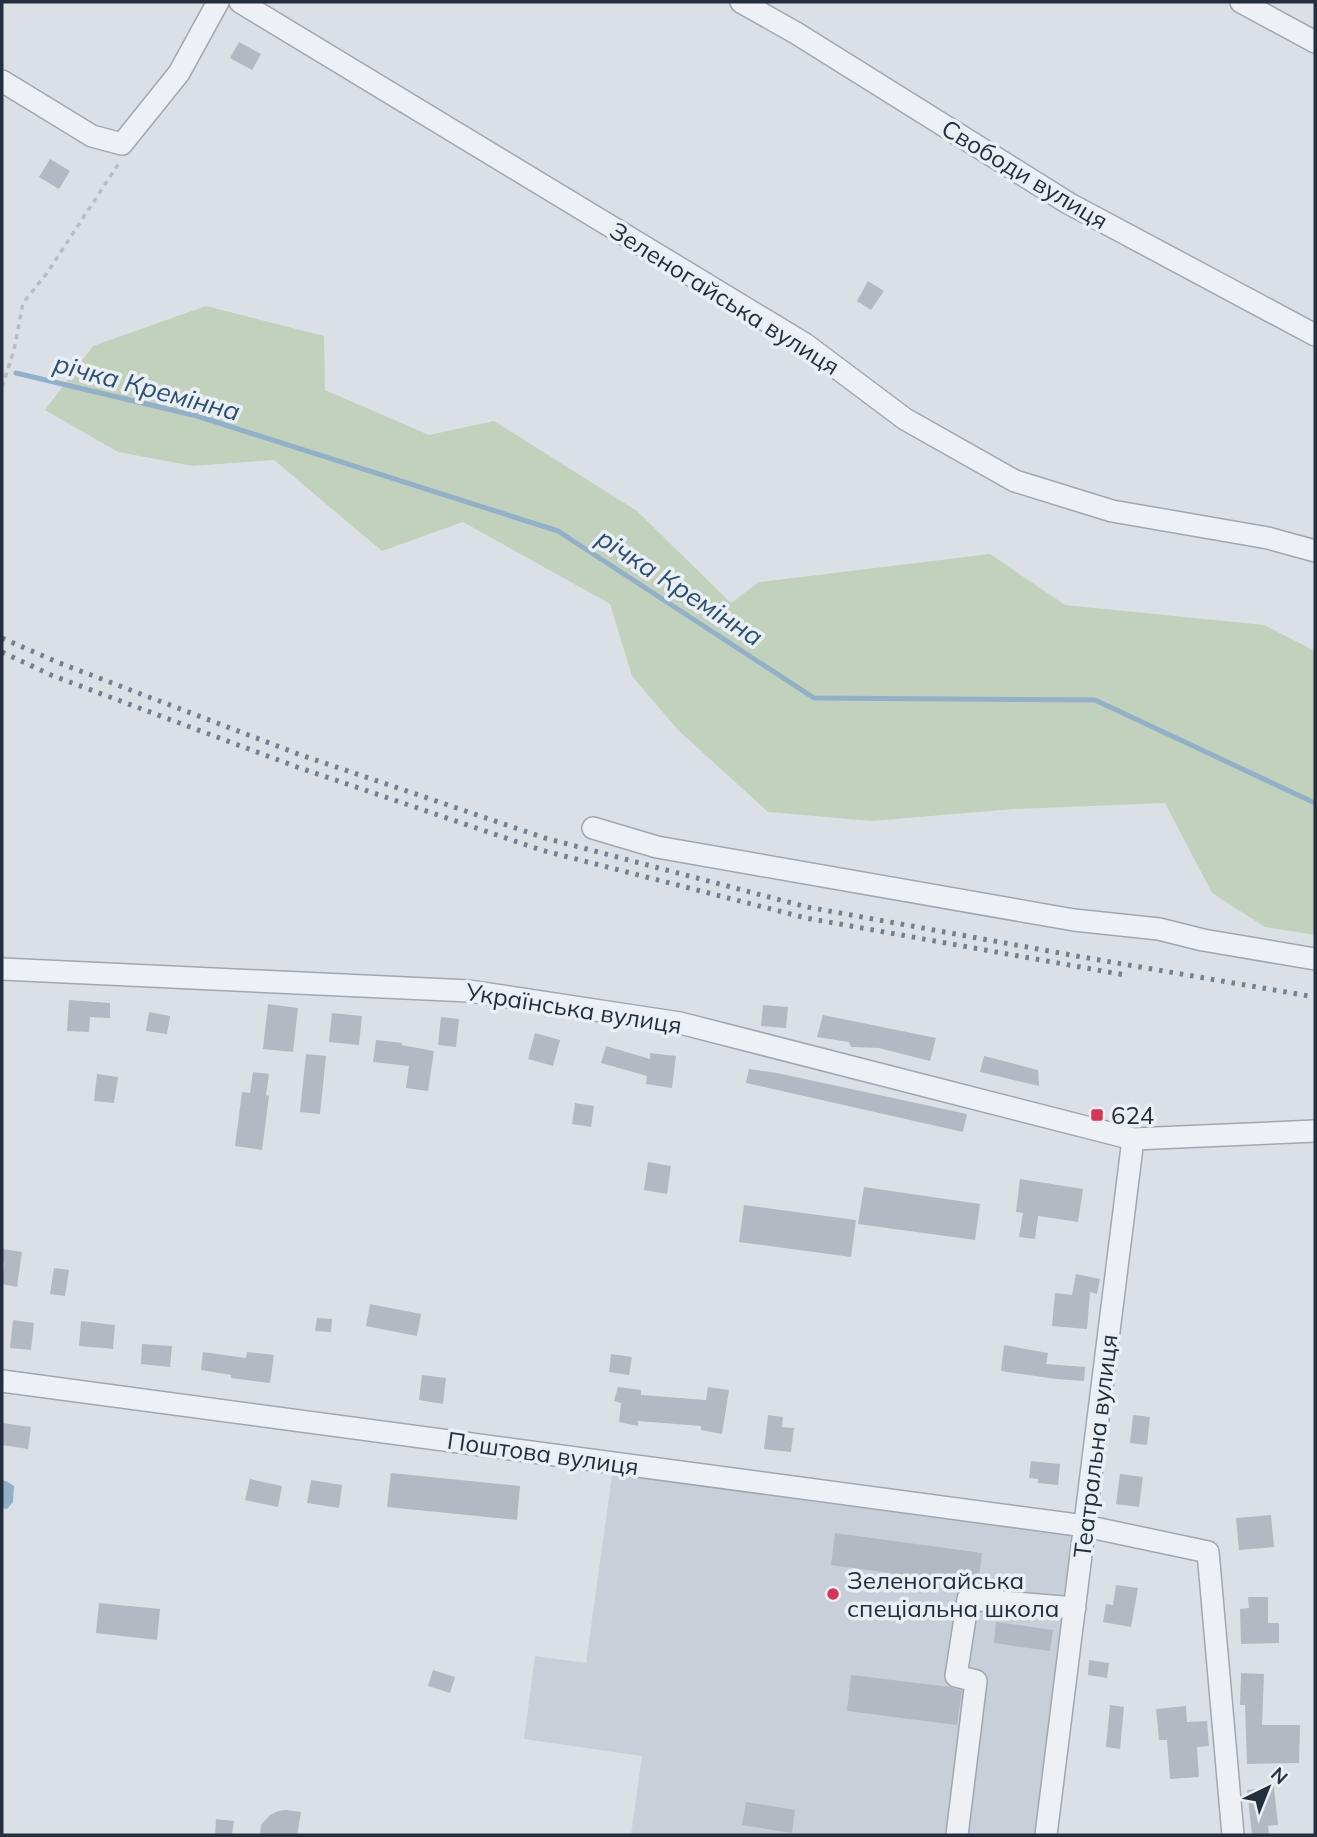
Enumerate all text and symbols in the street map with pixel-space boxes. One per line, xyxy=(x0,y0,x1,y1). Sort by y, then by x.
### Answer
street label: Свободи вулиця xyxy=(936,113,1114,235)
street label: Зеленогайська вулиця xyxy=(605,215,845,381)
water label: річка Кремінна xyxy=(50,346,244,428)
water label: річка Кремінна xyxy=(591,521,769,653)
street label: Українська вулиця xyxy=(463,976,684,1040)
place label: 624 xyxy=(1111,1100,1154,1130)
marker: 624 xyxy=(1089,1107,1105,1123)
street label: Театральна вулиця xyxy=(1066,1332,1124,1560)
street label: Поштова вулиця xyxy=(445,1425,641,1481)
place label: Зеленогайська спеціальна школа xyxy=(847,1565,1059,1623)
marker: Зеленогайська спеціальна школа xyxy=(825,1586,841,1602)
north arrow xyxy=(1233,1753,1303,1823)
text: N xyxy=(1266,1762,1293,1789)

